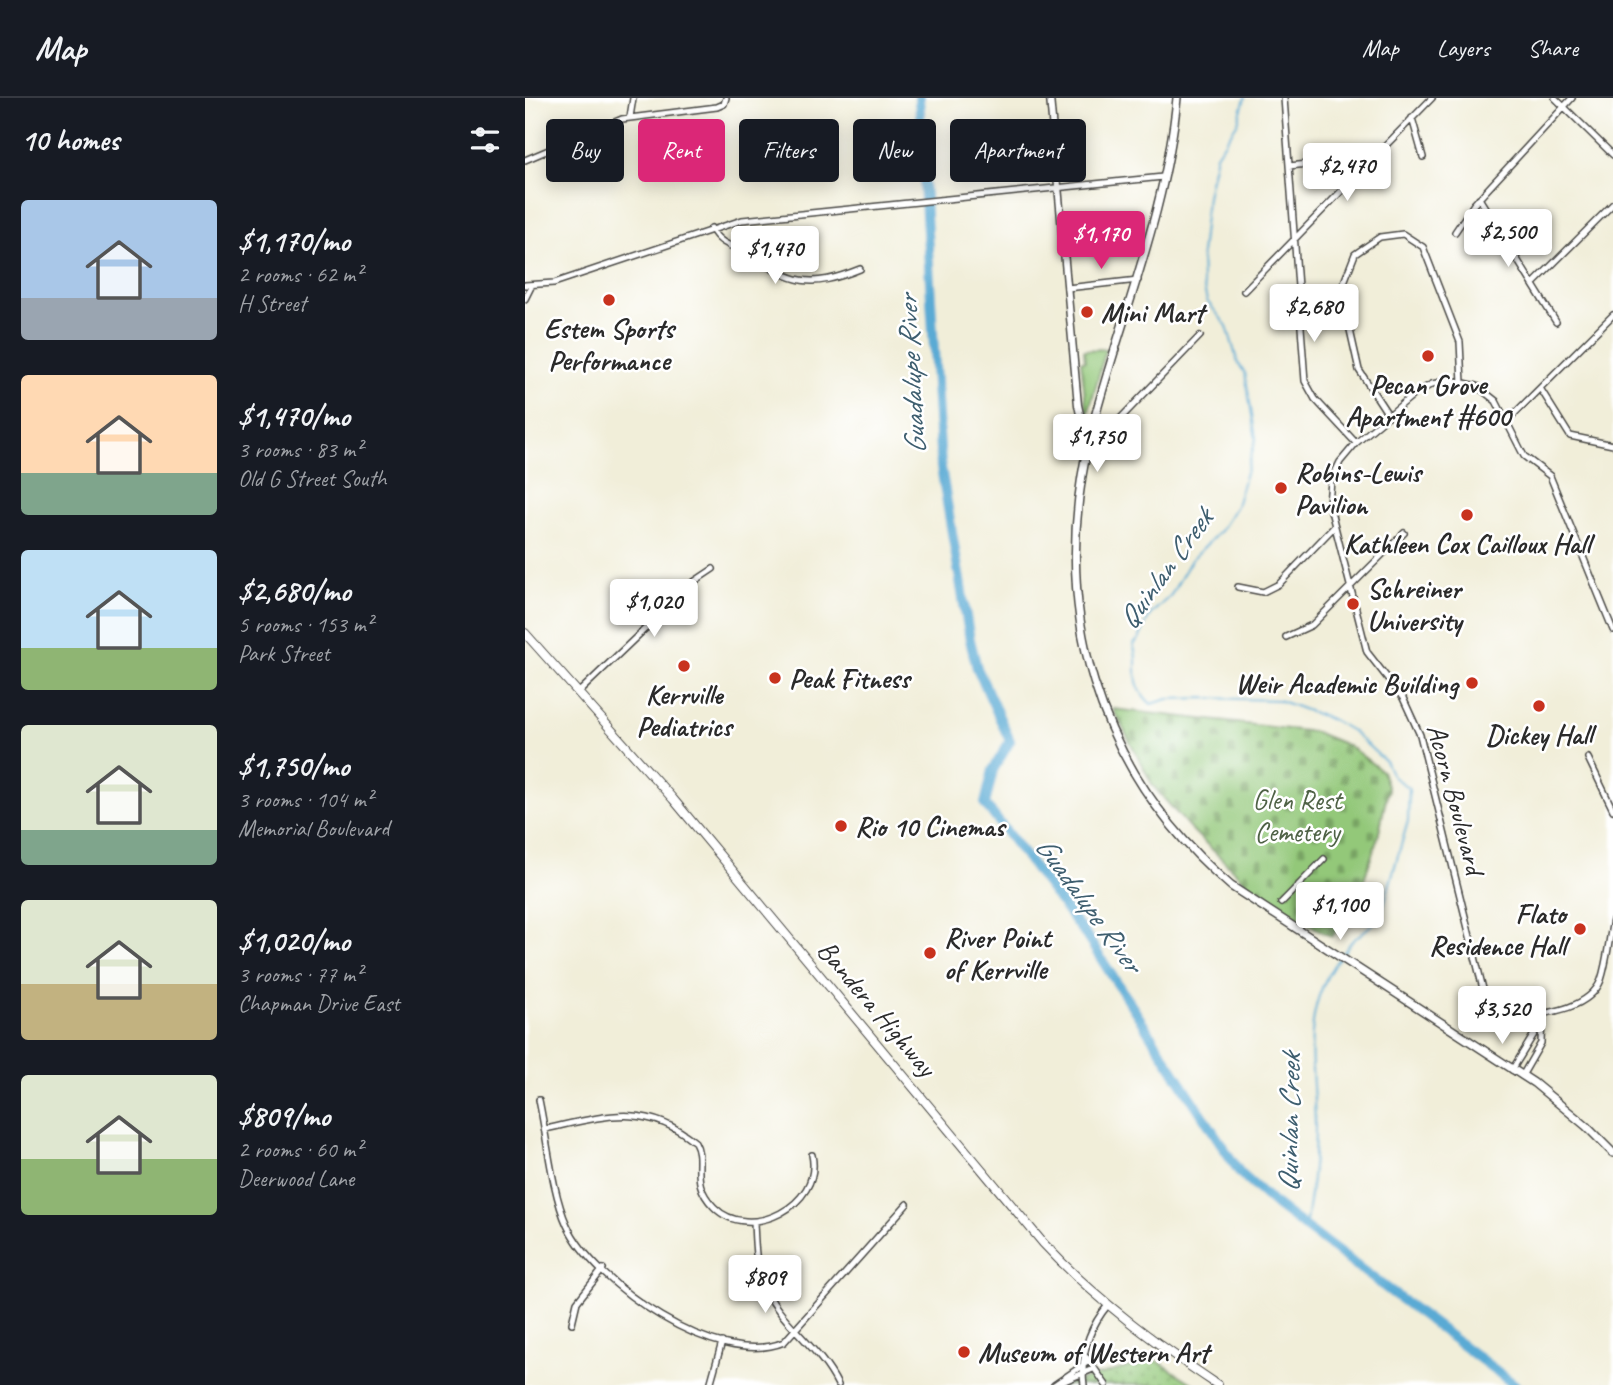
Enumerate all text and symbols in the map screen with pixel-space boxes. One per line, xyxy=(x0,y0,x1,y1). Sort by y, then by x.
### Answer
text: Map xyxy=(35,27,86,69)
text: Map xyxy=(1362,33,1399,63)
text: Layers xyxy=(1437,33,1490,63)
text: Share xyxy=(1528,33,1578,63)
chip: Buy xyxy=(546,119,624,182)
chip: Rent xyxy=(638,119,725,182)
chip: Filters xyxy=(739,119,839,182)
chip: New xyxy=(853,119,936,182)
chip: Apartment xyxy=(950,119,1086,182)
text: 10 homes xyxy=(21,121,119,159)
icon: filters xyxy=(466,121,504,159)
pin: $2,470 xyxy=(1290,144,1404,203)
text: $2,470 xyxy=(1319,151,1375,180)
pin: $2,500 xyxy=(1451,209,1565,269)
pin: $1,170 xyxy=(1044,212,1158,271)
text: $2,500 xyxy=(1480,217,1536,246)
text: $1,170 xyxy=(1073,219,1129,248)
text: $1,170/mo xyxy=(238,222,350,260)
pin: $1,470 xyxy=(718,226,832,286)
icon: home xyxy=(77,228,161,312)
text: $1,470 xyxy=(747,234,803,263)
text: 2 rooms · 62 m² xyxy=(238,260,362,289)
pin: $2,680 xyxy=(1257,285,1371,344)
text: H Street xyxy=(238,289,306,318)
water label: Guadalupe River xyxy=(888,291,934,455)
marker: Estem Sports Performance xyxy=(601,292,617,308)
text: $2,680 xyxy=(1286,292,1342,321)
place label: Mini Mart xyxy=(1101,295,1209,330)
marker: Mini Mart xyxy=(1079,304,1095,320)
place label: Estem Sports Performance xyxy=(544,311,677,378)
marker: Pecan Grove Apartment #600 xyxy=(1420,348,1436,364)
place label: Pecan Grove Apartment #600 xyxy=(1346,367,1514,434)
text: $1,470/mo xyxy=(238,397,350,435)
icon: home xyxy=(77,403,161,487)
pin: $1,750 xyxy=(1040,414,1154,474)
text: $1,750 xyxy=(1069,422,1125,451)
text: 3 rooms · 83 m² xyxy=(238,435,362,464)
place label: Robins-Lewis Pavilion xyxy=(1295,455,1424,522)
text: Old G Street South xyxy=(238,464,386,493)
marker: Robins-Lewis Pavilion xyxy=(1273,480,1289,496)
water label: Quinlan Creek xyxy=(1109,498,1224,636)
marker: Kathleen Cox Cailloux Hall xyxy=(1459,507,1475,523)
place label: Kathleen Cox Cailloux Hall xyxy=(1344,526,1596,561)
place label: Schreiner University xyxy=(1367,571,1465,638)
text: $2,680/mo xyxy=(238,572,351,610)
icon: home xyxy=(77,578,161,662)
pin: $1,020 xyxy=(597,580,711,639)
text: $1,020 xyxy=(626,587,682,616)
marker: Schreiner University xyxy=(1345,596,1361,612)
text: 5 rooms · 153 m² xyxy=(238,610,373,639)
text: Park Street xyxy=(238,639,330,668)
marker: Kerrville Pediatrics xyxy=(676,658,692,674)
place label: Peak Fitness xyxy=(789,661,913,696)
place label: Weir Academic Building xyxy=(1236,666,1461,701)
marker: Peak Fitness xyxy=(767,670,783,686)
marker: Weir Academic Building xyxy=(1464,675,1480,691)
place label: Kerrville Pediatrics xyxy=(636,677,735,744)
marker: Dickey Hall xyxy=(1531,698,1547,714)
place label: Dickey Hall xyxy=(1486,717,1597,752)
street label: Acorn Boulevard xyxy=(1419,720,1494,882)
text: $1,750/mo xyxy=(238,747,349,785)
icon: home xyxy=(77,753,161,837)
park label: Glen Rest Cemetery xyxy=(1253,782,1344,849)
text: 3 rooms · 104 m² xyxy=(238,785,373,814)
place label: Rio 10 Cinemas xyxy=(855,809,1008,844)
text: Memorial Boulevard xyxy=(238,814,389,843)
marker: Rio 10 Cinemas xyxy=(833,818,849,834)
water label: Guadalupe River xyxy=(1027,829,1153,983)
pin: $1,100 xyxy=(1283,882,1397,942)
text: $1,100 xyxy=(1312,890,1368,919)
place label: Flato Residence Hall xyxy=(1429,896,1571,963)
place label: River Point of Kerrville xyxy=(944,920,1054,987)
marker: Flato Residence Hall xyxy=(1572,921,1588,937)
text: $1,020/mo xyxy=(238,922,350,960)
icon: home xyxy=(77,928,161,1012)
street label: Bandera Highway xyxy=(810,933,946,1085)
marker: River Point of Kerrville xyxy=(922,945,938,961)
text: 3 rooms · 77 m² xyxy=(238,960,362,989)
pin: $3,520 xyxy=(1445,986,1559,1046)
text: Chapman Drive East xyxy=(238,989,400,1018)
text: $3,520 xyxy=(1474,994,1530,1023)
water label: Quinlan Creek xyxy=(1269,1048,1309,1193)
text: $809/mo xyxy=(238,1097,330,1135)
icon: home xyxy=(77,1103,161,1187)
text: 2 rooms · 60 m² xyxy=(238,1135,362,1164)
text: Deerwood Lane xyxy=(238,1164,354,1193)
pin: $809 xyxy=(724,1256,806,1315)
text: $809 xyxy=(744,1263,786,1292)
place label: Museum of Western Art xyxy=(978,1335,1213,1370)
marker: Museum of Western Art xyxy=(956,1344,972,1360)

